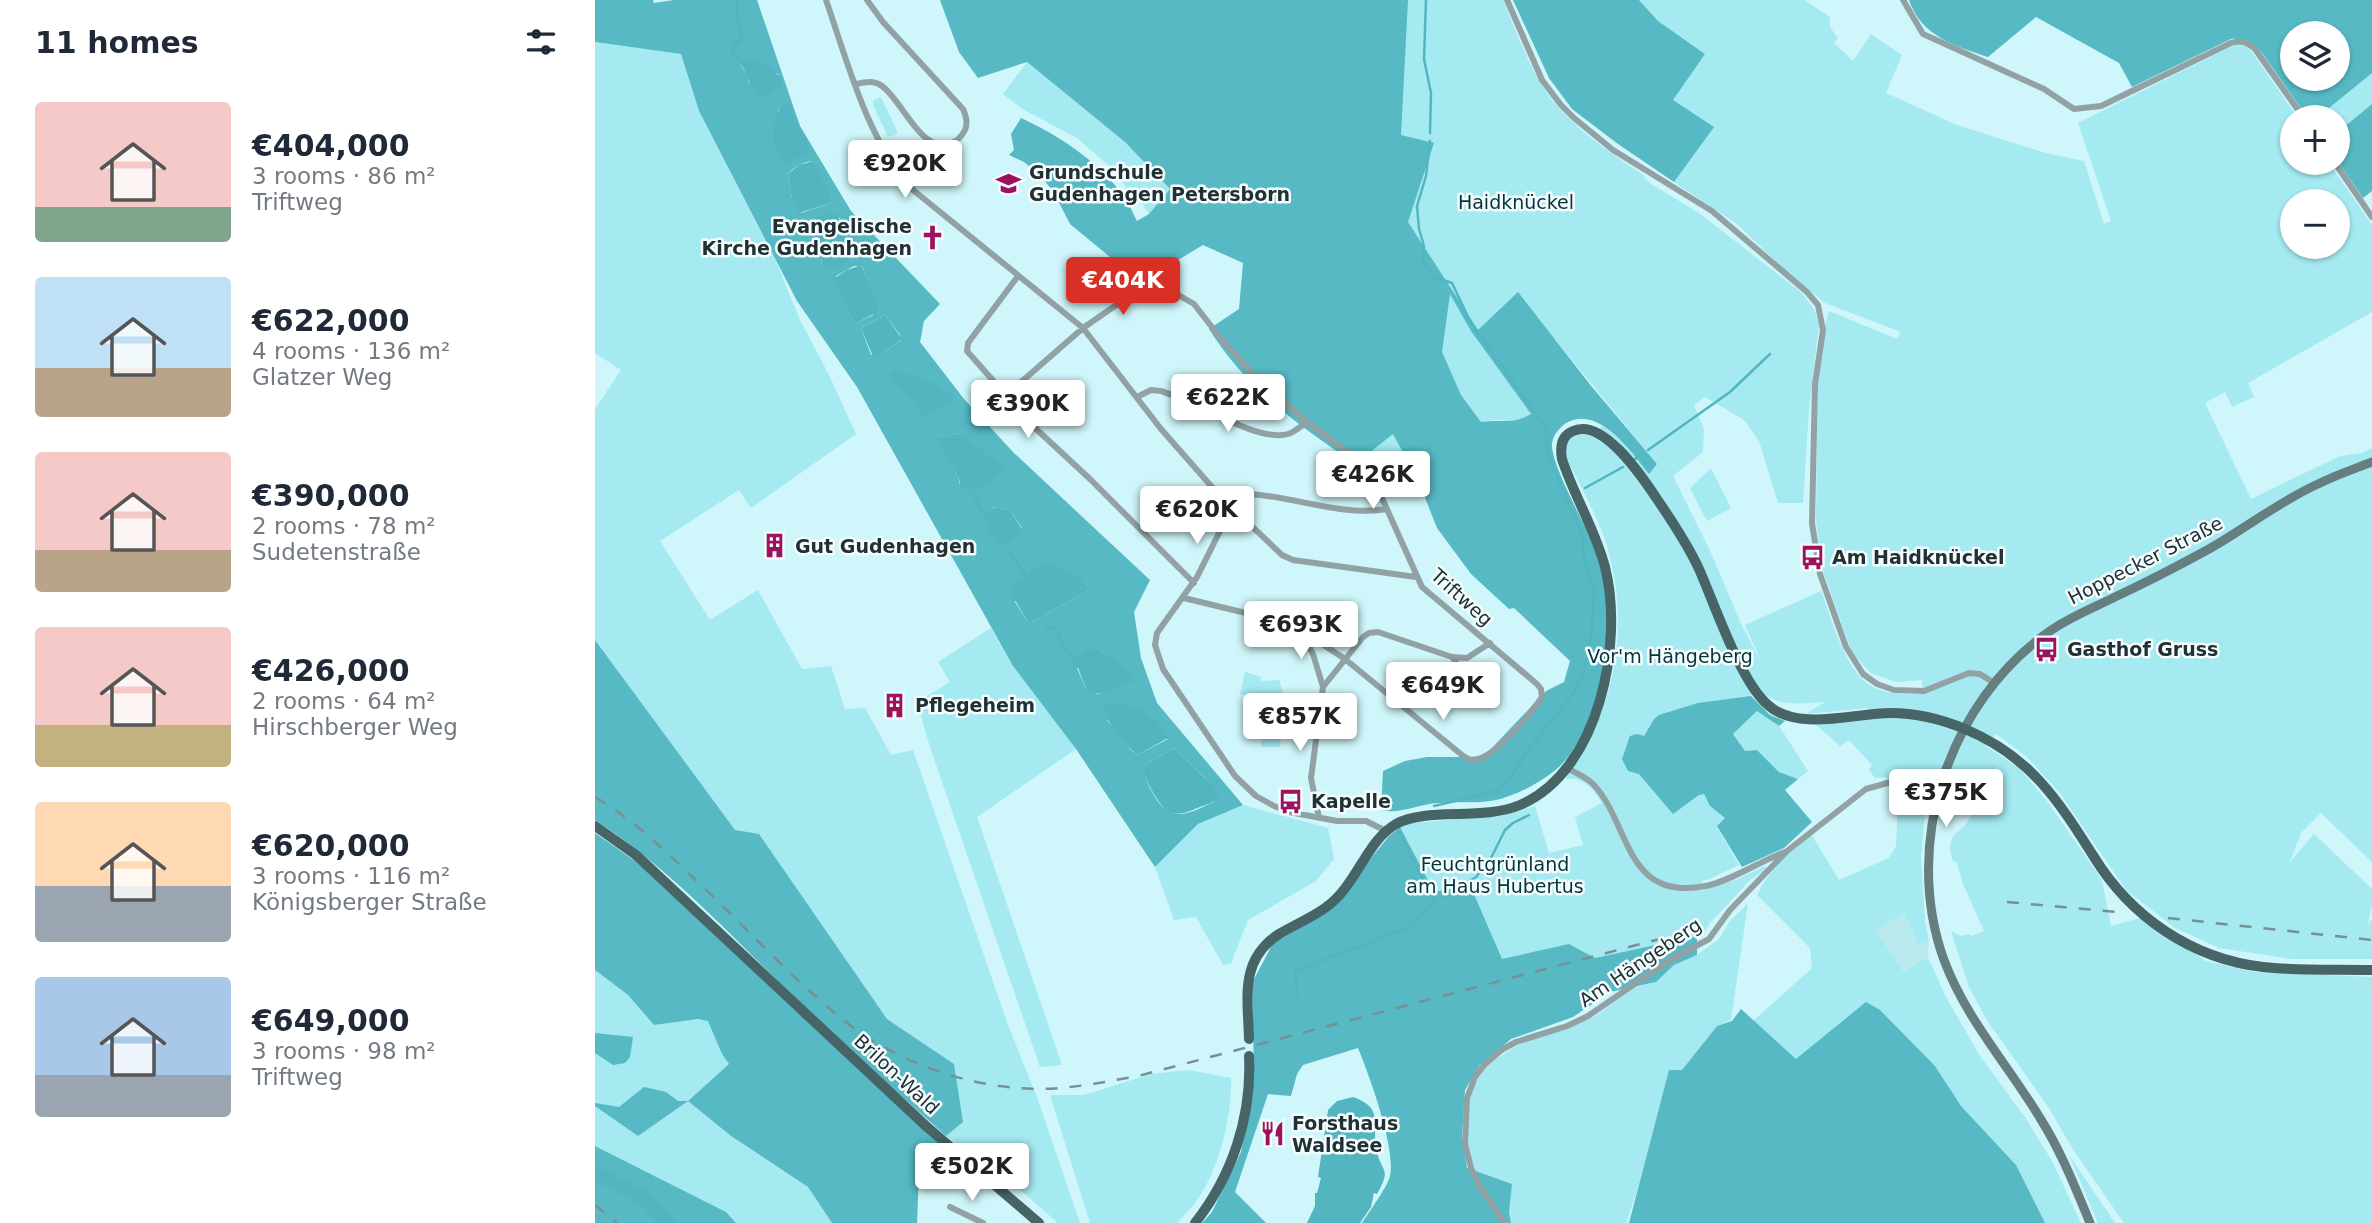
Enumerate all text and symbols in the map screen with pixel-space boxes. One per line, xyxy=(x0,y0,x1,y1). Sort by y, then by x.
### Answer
map controls xyxy=(2280,21,2350,259)
button: layers xyxy=(2280,21,2350,91)
icon: filters xyxy=(522,23,560,61)
text: 11 homes xyxy=(35,25,199,60)
button: + xyxy=(2280,105,2350,175)
text: €404,000 xyxy=(252,128,410,163)
icon: home xyxy=(91,130,175,214)
pin: €920K xyxy=(856,140,954,200)
text: €920K xyxy=(864,150,946,176)
place label: Grundschule Gudenhagen Petersborn xyxy=(1029,161,1290,205)
text: 3 rooms · 86 m² xyxy=(252,163,436,189)
school or university icon: Grundschule Gudenhagen Petersborn xyxy=(995,169,1023,197)
text: Triftweg xyxy=(252,189,343,215)
button: − xyxy=(2280,189,2350,259)
park label: Haidknückel xyxy=(1458,191,1574,213)
place label: Evangelische Kirche Gudenhagen xyxy=(702,215,912,259)
church icon: Evangelische Kirche Gudenhagen xyxy=(918,223,946,251)
pin: €404K xyxy=(1074,258,1172,317)
text: €404K xyxy=(1082,267,1164,293)
text: €622,000 xyxy=(252,303,410,338)
icon: home xyxy=(91,305,175,389)
text: 4 rooms · 136 m² xyxy=(252,338,450,364)
text: Glatzer Weg xyxy=(252,364,392,390)
pin: €622K xyxy=(1179,374,1277,434)
pin: €390K xyxy=(979,380,1077,440)
text: €622K xyxy=(1187,384,1269,410)
text: €390K xyxy=(987,390,1069,416)
pin: €426K xyxy=(1324,452,1422,511)
text: €426K xyxy=(1332,461,1414,487)
text: €390,000 xyxy=(252,478,410,513)
icon: home xyxy=(91,480,175,564)
pin: €620K xyxy=(1148,486,1246,546)
text: €620K xyxy=(1156,496,1238,522)
street label: Hoppecker Straße xyxy=(2064,511,2226,609)
text: 2 rooms · 78 m² xyxy=(252,513,436,539)
building icon: Gut Gudenhagen xyxy=(761,532,789,560)
place label: Gut Gudenhagen xyxy=(795,535,975,557)
text: Sudetenstraße xyxy=(252,539,421,565)
bus stop icon: Am Haidknückel xyxy=(1798,543,1826,571)
place label: Am Haidknückel xyxy=(1832,546,2004,568)
street label: Triftweg xyxy=(1426,563,1497,630)
pin: €693K xyxy=(1252,602,1350,661)
text: €693K xyxy=(1260,611,1342,637)
bus stop icon: Gasthof Gruss xyxy=(2033,635,2061,663)
place label: Gasthof Gruss xyxy=(2067,638,2218,660)
park label: Vor'm Hängeberg xyxy=(1587,645,1753,667)
text: €426,000 xyxy=(252,653,410,688)
icon: home xyxy=(91,655,175,739)
pin: €649K xyxy=(1394,662,1492,722)
text: €649K xyxy=(1402,672,1484,698)
text: 2 rooms · 64 m² xyxy=(252,688,436,714)
building icon: Pflegeheim xyxy=(881,691,909,719)
place label: Pflegeheim xyxy=(915,694,1035,716)
pin: €857K xyxy=(1251,694,1349,753)
text: €857K xyxy=(1259,703,1341,729)
text: Hirschberger Weg xyxy=(252,714,458,740)
pin: €375K xyxy=(1897,770,1995,829)
text: €375K xyxy=(1905,779,1987,805)
bus stop icon: Kapelle xyxy=(1277,787,1305,815)
place label: Kapelle xyxy=(1311,790,1391,812)
text: €620,000 xyxy=(252,828,410,863)
icon: home xyxy=(91,830,175,914)
park label: Feuchtgrünland am Haus Hubertus xyxy=(1406,853,1584,897)
text: 3 rooms · 116 m² xyxy=(252,863,450,889)
text: Königsberger Straße xyxy=(252,889,487,915)
street label: Am Hängeberg xyxy=(1575,913,1705,1011)
text: €649,000 xyxy=(252,1003,410,1038)
icon: home xyxy=(91,1005,175,1089)
street label: Brilon-Wald xyxy=(850,1029,944,1119)
text: 3 rooms · 98 m² xyxy=(252,1038,436,1064)
text: Triftweg xyxy=(252,1064,343,1090)
place label: Forsthaus Waldsee xyxy=(1292,1112,1398,1156)
restaurant icon: Forsthaus Waldsee xyxy=(1258,1120,1286,1148)
pin: €502K xyxy=(923,1144,1021,1203)
text: €502K xyxy=(931,1153,1013,1179)

